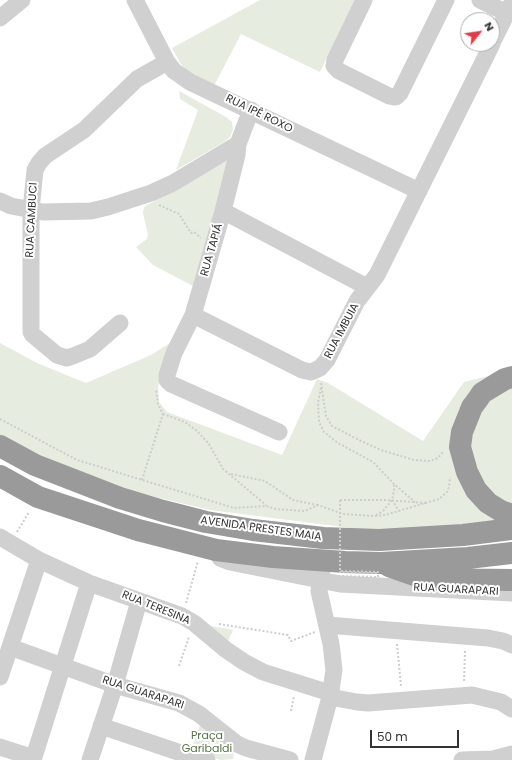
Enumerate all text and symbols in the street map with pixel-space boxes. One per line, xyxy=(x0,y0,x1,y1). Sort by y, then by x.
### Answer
north arrow xyxy=(460,12,500,52)
text: N xyxy=(481,19,499,34)
street label: RUA IPÊ ROXO xyxy=(223,92,295,136)
street label: RUA CAMBUCI xyxy=(23,182,41,258)
street label: RUA TAPIÁ xyxy=(198,222,226,278)
street label: RUA IMBUIA xyxy=(322,301,362,361)
street label: AVENIDA PRESTES MAIA xyxy=(200,514,322,544)
street label: RUA GUARAPARI xyxy=(413,581,499,599)
street label: RUA TERESINA xyxy=(120,588,192,628)
street label: RUA GUARAPARI xyxy=(100,674,186,712)
scale bar xyxy=(372,722,461,748)
text: 50 m xyxy=(377,728,408,745)
park label: Praça Garibaldi xyxy=(182,729,232,755)

